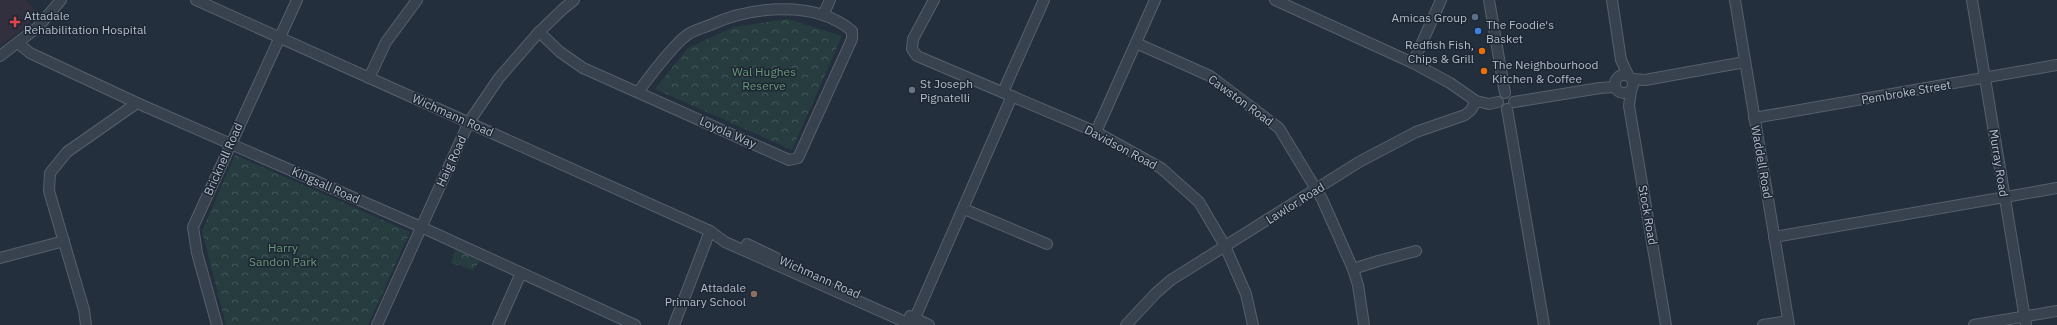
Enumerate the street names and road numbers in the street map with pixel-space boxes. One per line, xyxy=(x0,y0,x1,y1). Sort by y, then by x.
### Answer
street label: Cawston Road xyxy=(1205,71,1277,129)
street label: Pembroke Street xyxy=(1860,77,1952,107)
street label: Wichmann Road xyxy=(410,90,496,140)
street label: Loyola Way xyxy=(697,113,759,151)
street label: Bricknell Road xyxy=(200,120,246,198)
street label: Davidson Road xyxy=(1082,122,1160,172)
street label: Waddell Road xyxy=(1748,124,1776,200)
street label: Murray Road xyxy=(1986,128,2012,198)
street label: Haig Road xyxy=(433,133,469,189)
street label: Kingsall Road xyxy=(290,163,362,207)
street label: Lawlor Road xyxy=(1263,179,1327,227)
street label: Stock Road xyxy=(1635,184,1661,246)
street label: Wichmann Road xyxy=(777,252,863,302)

